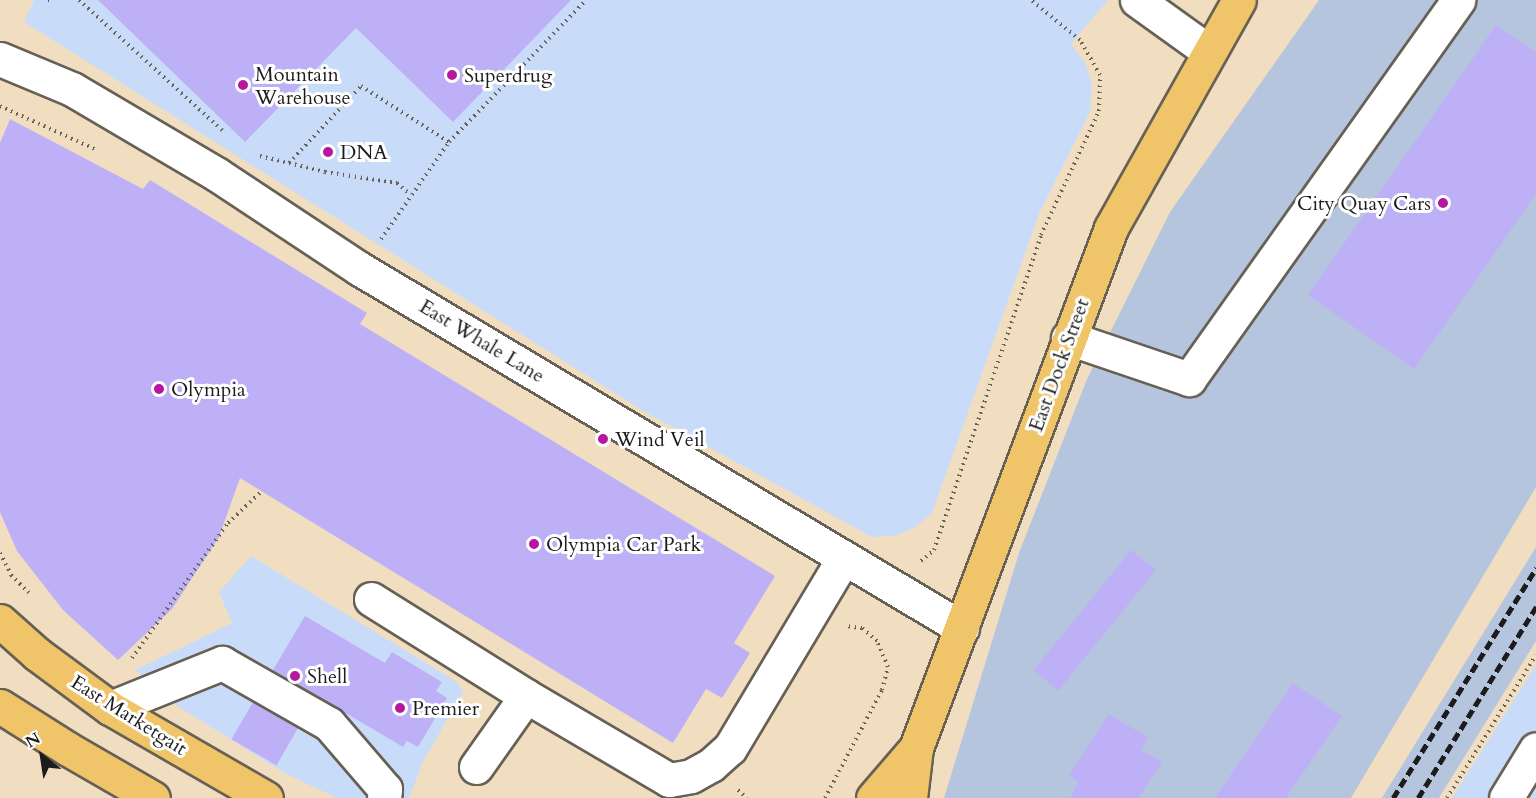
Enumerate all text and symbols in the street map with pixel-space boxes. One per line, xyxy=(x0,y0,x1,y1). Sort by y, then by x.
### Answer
place label: Mountain Warehouse xyxy=(255,62,351,109)
place label: Superdrug xyxy=(464,63,552,87)
marker: Superdrug xyxy=(445,68,459,82)
marker: Mountain Warehouse xyxy=(236,78,250,92)
place label: DNA xyxy=(340,140,388,164)
marker: DNA xyxy=(321,145,335,159)
place label: City Quay Cars xyxy=(1297,191,1431,215)
marker: City Quay Cars xyxy=(1436,196,1450,210)
street label: East Whale Lane xyxy=(415,294,549,388)
street label: East Dock Street xyxy=(1024,295,1094,435)
place label: Olympia xyxy=(171,377,246,401)
marker: Olympia xyxy=(152,382,166,396)
place label: Wind Veil xyxy=(615,427,705,451)
marker: Wind Veil xyxy=(596,432,610,446)
place label: Olympia Car Park xyxy=(546,532,701,556)
marker: Olympia Car Park xyxy=(527,537,541,551)
place label: Shell xyxy=(307,664,347,688)
marker: Shell xyxy=(288,669,302,683)
street label: East Marketgait xyxy=(67,670,191,760)
place label: Premier xyxy=(412,696,479,720)
marker: Premier xyxy=(393,701,407,715)
north arrow xyxy=(12,726,72,786)
text: N xyxy=(21,727,45,753)

